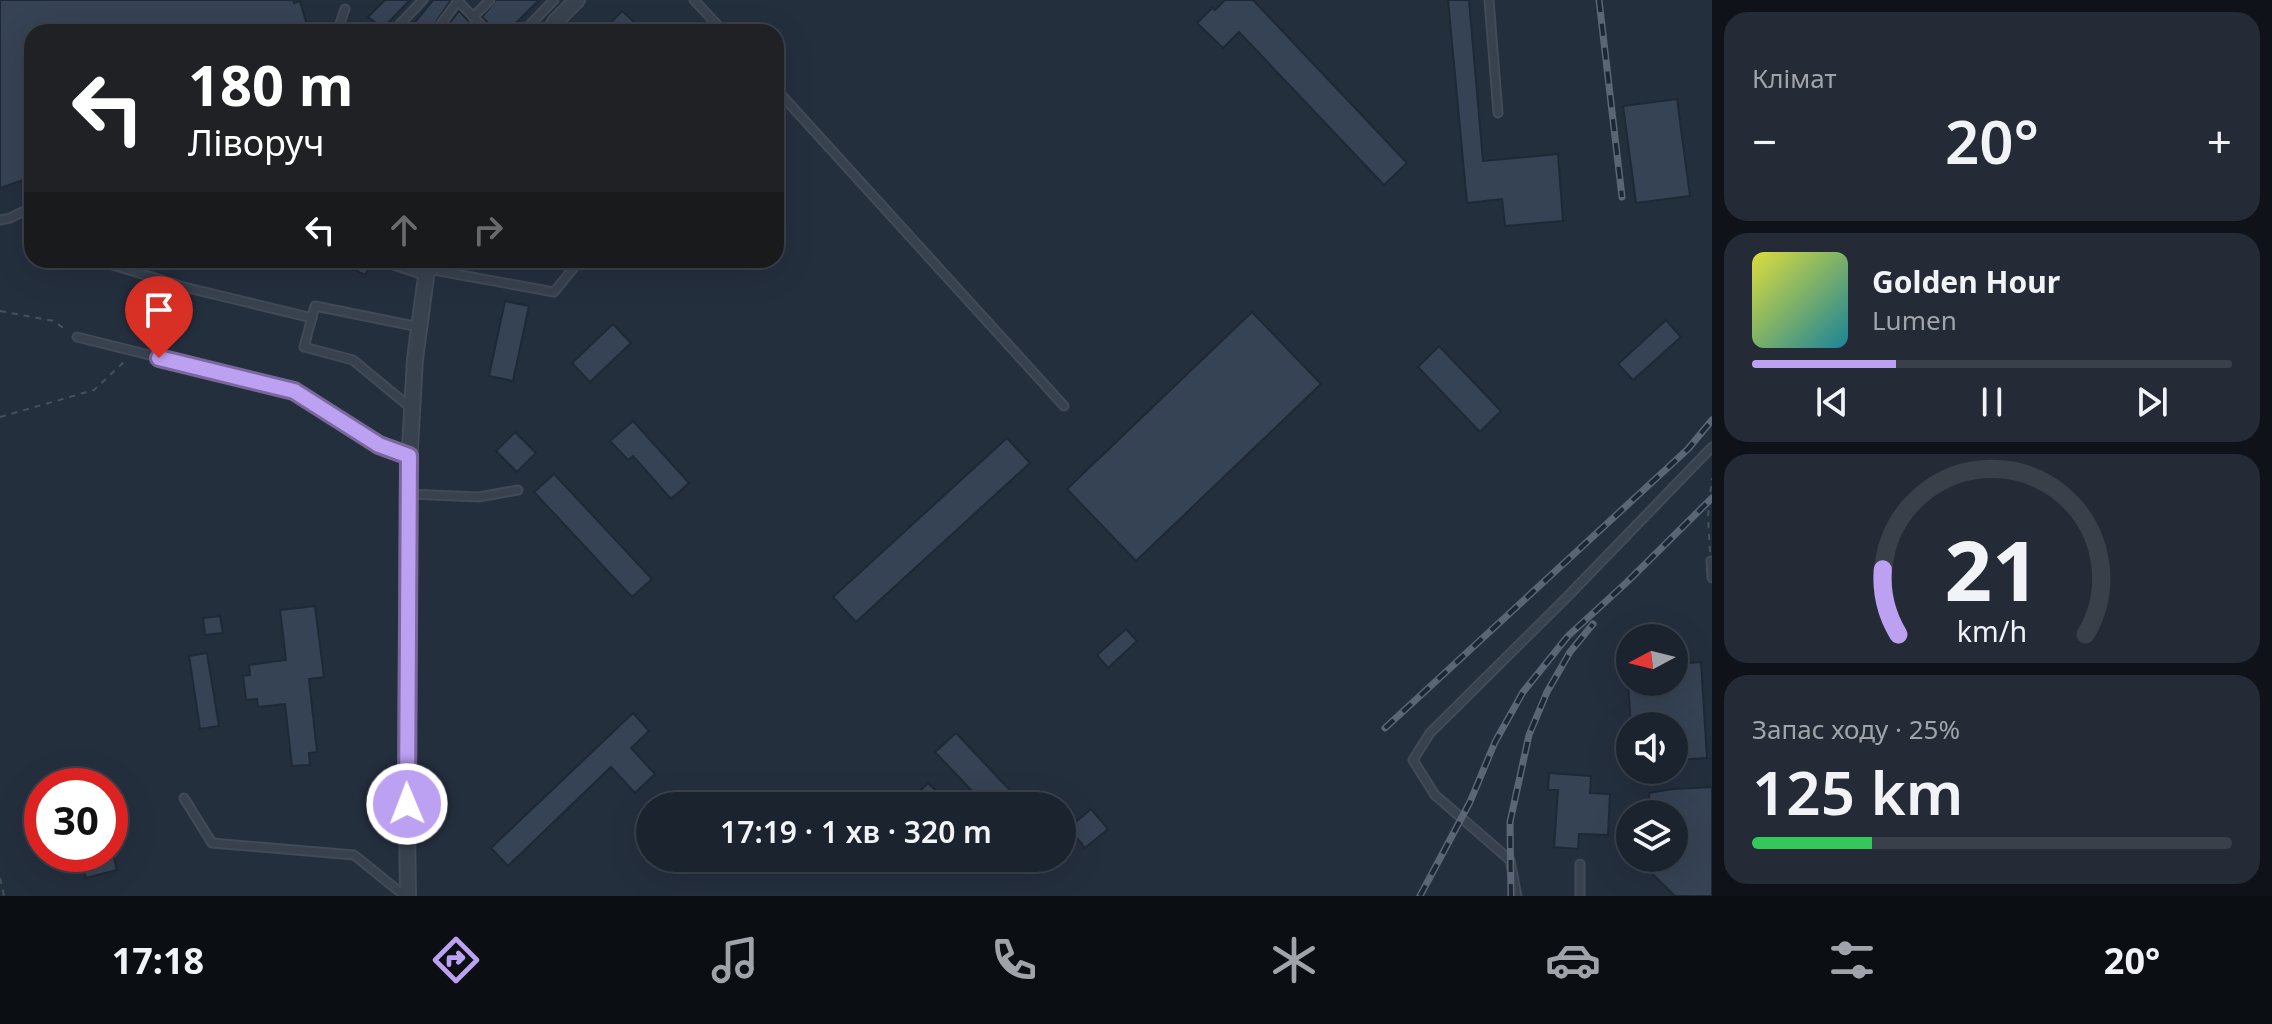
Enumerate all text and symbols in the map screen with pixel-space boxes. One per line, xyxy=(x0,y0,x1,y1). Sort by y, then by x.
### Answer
text: 180 m xyxy=(188,46,353,122)
icon: left xyxy=(56,56,160,160)
text: Клімат xyxy=(1752,60,1836,96)
text: 20° xyxy=(1945,100,2039,182)
text: − xyxy=(1752,111,1777,171)
text: + xyxy=(2207,111,2232,171)
text: Ліворуч xyxy=(188,118,324,167)
icon: left xyxy=(298,208,342,252)
icon: ahead xyxy=(382,208,426,252)
icon: right xyxy=(466,208,510,252)
text: Golden Hour xyxy=(1872,261,2060,302)
pin xyxy=(125,276,193,358)
icon: arrive xyxy=(137,288,181,332)
text: Lumen xyxy=(1872,302,1957,338)
icon: previous xyxy=(1810,380,1854,424)
icon: pause xyxy=(1970,380,2014,424)
icon: next xyxy=(2130,380,2174,424)
text: 21 xyxy=(1944,511,2040,624)
text: km/h xyxy=(1957,611,2027,650)
north arrow xyxy=(1616,624,1688,696)
map controls xyxy=(1616,624,1688,872)
text: Запас ходу · 25% xyxy=(1752,711,1960,747)
button: sound xyxy=(1616,712,1688,784)
text: 125 km xyxy=(1752,751,1963,833)
position arrow xyxy=(365,762,449,846)
speed limit sign: 30 xyxy=(24,768,128,872)
button: layers xyxy=(1616,800,1688,872)
text: 17:19 · 1 хв · 320 m xyxy=(720,811,992,852)
icon: directions xyxy=(428,932,484,988)
icon: music xyxy=(707,932,763,988)
icon: phone xyxy=(986,932,1042,988)
icon: climate xyxy=(1266,932,1322,988)
icon: car xyxy=(1545,932,1601,988)
icon: filters xyxy=(1824,932,1880,988)
text: 17:18 xyxy=(112,936,204,985)
text: 20° xyxy=(2104,936,2160,985)

